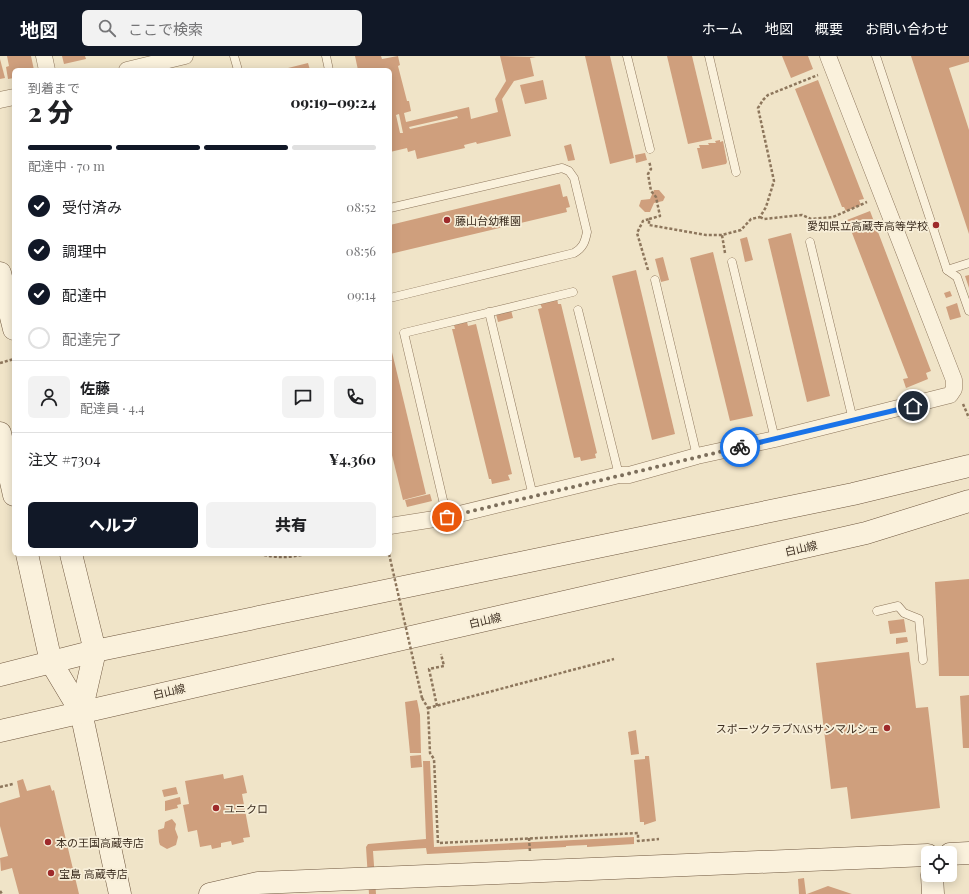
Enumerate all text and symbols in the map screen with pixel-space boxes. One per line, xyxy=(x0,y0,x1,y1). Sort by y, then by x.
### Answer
search box xyxy=(82,10,362,46)
text: 地図 xyxy=(20,16,58,42)
icon: search xyxy=(96,17,118,39)
text: ここで検索 xyxy=(128,19,203,39)
text: ホーム xyxy=(701,19,743,38)
text: 地図 xyxy=(765,19,793,38)
text: 概要 xyxy=(815,19,843,38)
text: お問い合わせ xyxy=(865,19,949,38)
text: 到着まで xyxy=(28,79,80,96)
text: 09:19–09:24 xyxy=(291,92,376,112)
text: 2 分 xyxy=(28,94,74,129)
text: 配達中 · 70 m xyxy=(28,157,105,174)
icon: check xyxy=(28,195,50,217)
text: 受付済み xyxy=(62,197,122,217)
text: 08:52 xyxy=(346,198,376,215)
place label: 藤山台幼稚園 xyxy=(455,213,521,228)
marker: 藤山台幼稚園 xyxy=(442,215,452,225)
place label: 愛知県立高蔵寺高等学校 xyxy=(807,218,928,233)
marker: 愛知県立高蔵寺高等学校 xyxy=(931,220,941,230)
icon: check xyxy=(28,239,50,261)
text: 調理中 xyxy=(62,241,107,261)
text: 08:56 xyxy=(346,242,376,259)
icon: check xyxy=(28,283,50,305)
text: 配達中 xyxy=(62,285,107,305)
text: 09:14 xyxy=(347,286,376,303)
text: 配達完了 xyxy=(62,329,122,349)
button: person xyxy=(28,376,70,418)
button: chat xyxy=(282,376,324,418)
button: phone xyxy=(334,376,376,418)
text: 佐藤 xyxy=(80,378,110,398)
pin xyxy=(896,389,930,423)
icon: home xyxy=(902,395,924,417)
text: 配達員 · 4.4 xyxy=(80,399,145,416)
courier xyxy=(720,427,760,467)
icon: bike xyxy=(729,436,751,458)
text: 注文 #7304 xyxy=(28,449,101,469)
text: ¥4,360 xyxy=(329,449,376,469)
pin xyxy=(430,500,464,534)
button: ヘルプ xyxy=(28,502,198,548)
button: 共有 xyxy=(206,502,376,548)
icon: bag xyxy=(436,506,458,528)
street label: 白山線 xyxy=(783,537,819,559)
street label: 白山線 xyxy=(467,609,503,631)
street label: 白山線 xyxy=(151,680,187,702)
place label: スポーツクラブNASサンマルシェ xyxy=(716,721,879,736)
marker: スポーツクラブNASサンマルシェ xyxy=(882,723,892,733)
place label: ユニクロ xyxy=(224,801,268,816)
marker: ユニクロ xyxy=(211,803,221,813)
place label: 本の王国高蔵寺店 xyxy=(56,835,144,850)
marker: 本の王国高蔵寺店 xyxy=(43,837,53,847)
map controls xyxy=(921,846,957,882)
button: locate xyxy=(921,846,957,882)
place label: 宝島 高蔵寺店 xyxy=(59,866,128,881)
marker: 宝島 高蔵寺店 xyxy=(46,868,56,878)

